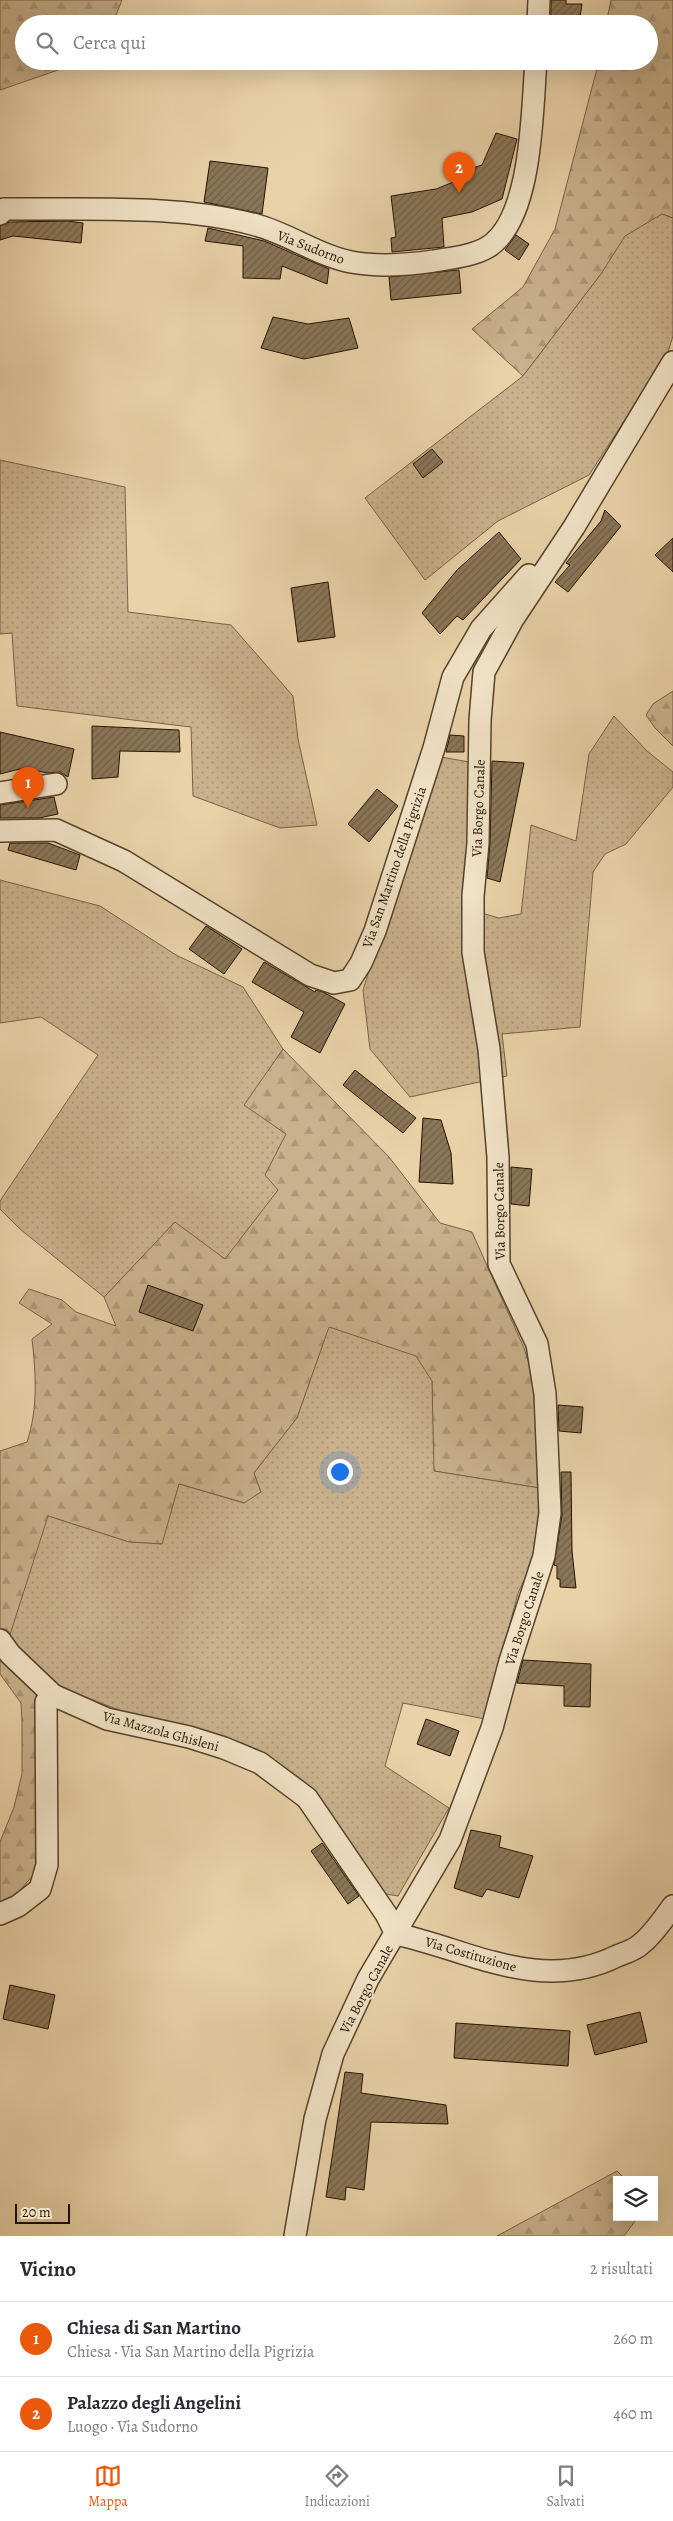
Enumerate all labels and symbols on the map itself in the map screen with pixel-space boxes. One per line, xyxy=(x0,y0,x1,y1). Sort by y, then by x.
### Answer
pin: 2 xyxy=(443,152,475,193)
street label: Via Sudorno xyxy=(273,226,347,269)
street label: Via Borgo Canale xyxy=(467,759,490,858)
pin: 1 xyxy=(12,767,44,808)
street label: Via San Martino della Pigrizia xyxy=(358,783,431,951)
street label: Via Borgo Canale xyxy=(489,1162,510,1261)
your location xyxy=(327,1459,353,1485)
street label: Via Borgo Canale xyxy=(500,1569,549,1669)
street label: Via Mazzola Ghisleni xyxy=(100,1707,221,1756)
street label: Via Costituzione xyxy=(422,1932,519,1977)
street label: Via Borgo Canale xyxy=(335,1942,398,2038)
scale bar xyxy=(15,2201,70,2224)

